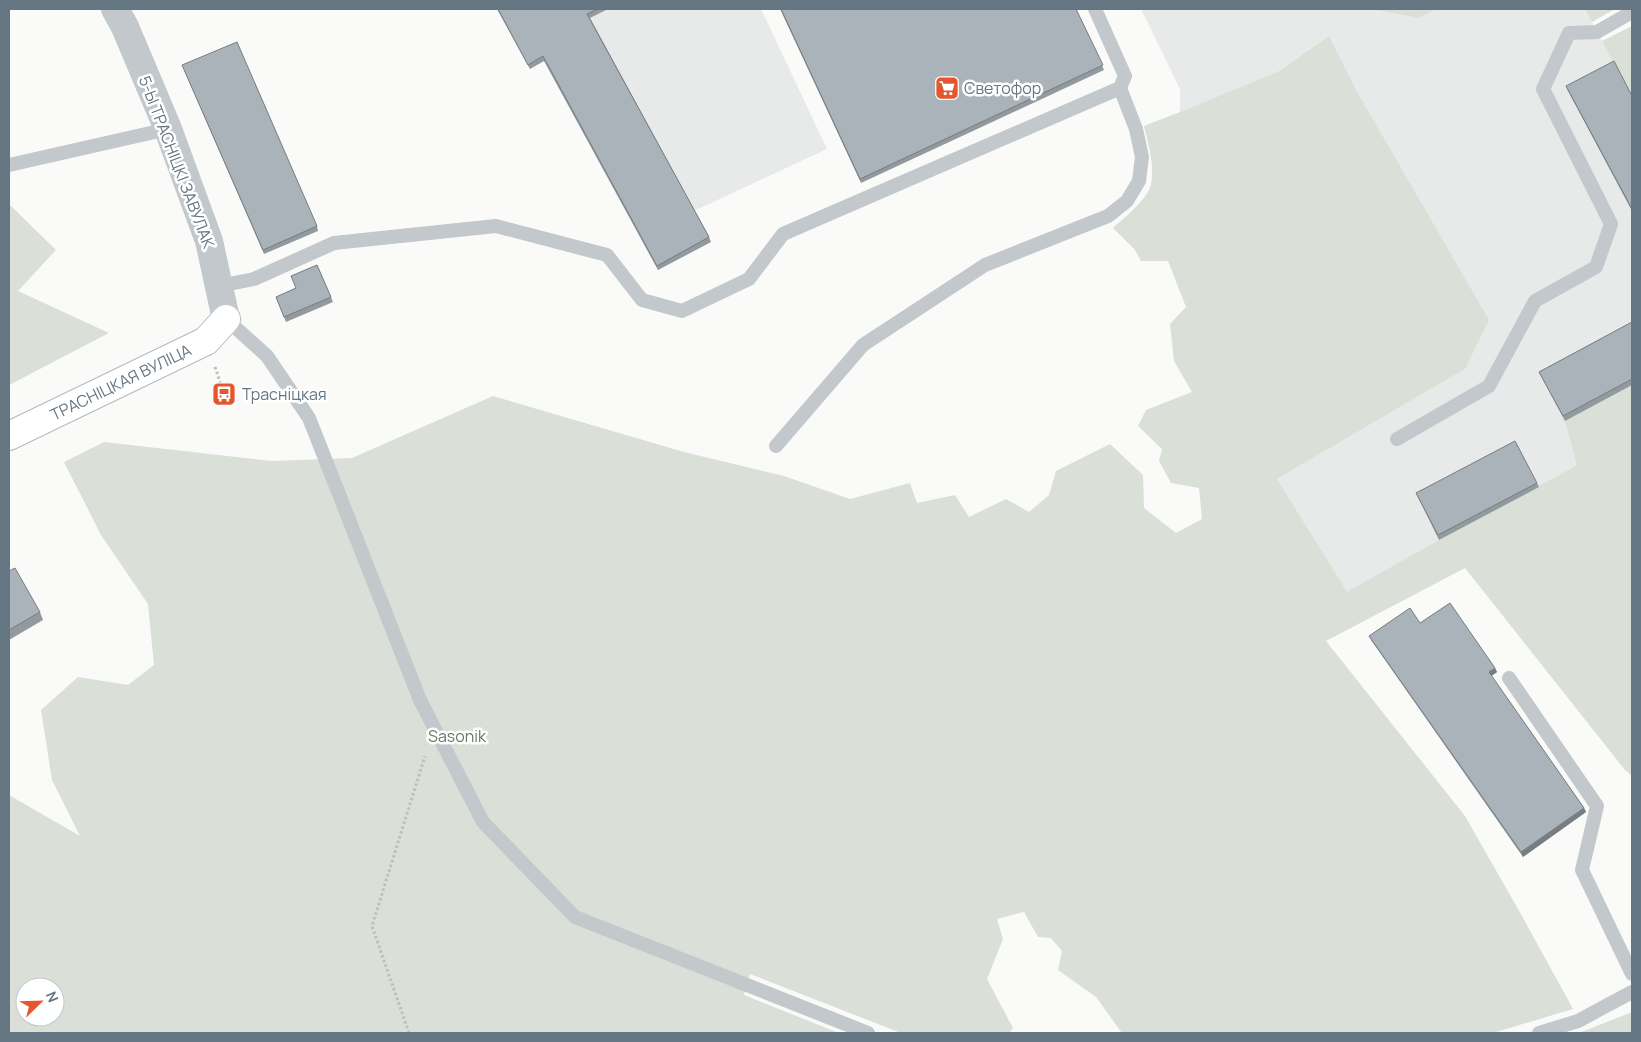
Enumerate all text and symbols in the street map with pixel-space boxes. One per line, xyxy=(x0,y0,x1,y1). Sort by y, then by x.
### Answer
street label: 5-Ы ТРАСНІЦКІ ЗАВУЛАК xyxy=(134,73,220,252)
supermarket icon: Светофор xyxy=(934,75,960,101)
place label: Светофор xyxy=(964,77,1041,99)
street label: ТРАСНІЦКАЯ ВУЛІЦА xyxy=(47,339,195,426)
bus stop icon: Трасніцкая xyxy=(211,381,237,407)
place label: Трасніцкая xyxy=(242,383,327,405)
park label: Sasonik xyxy=(428,725,487,747)
north arrow xyxy=(15,977,65,1027)
text: N xyxy=(42,988,63,1005)

